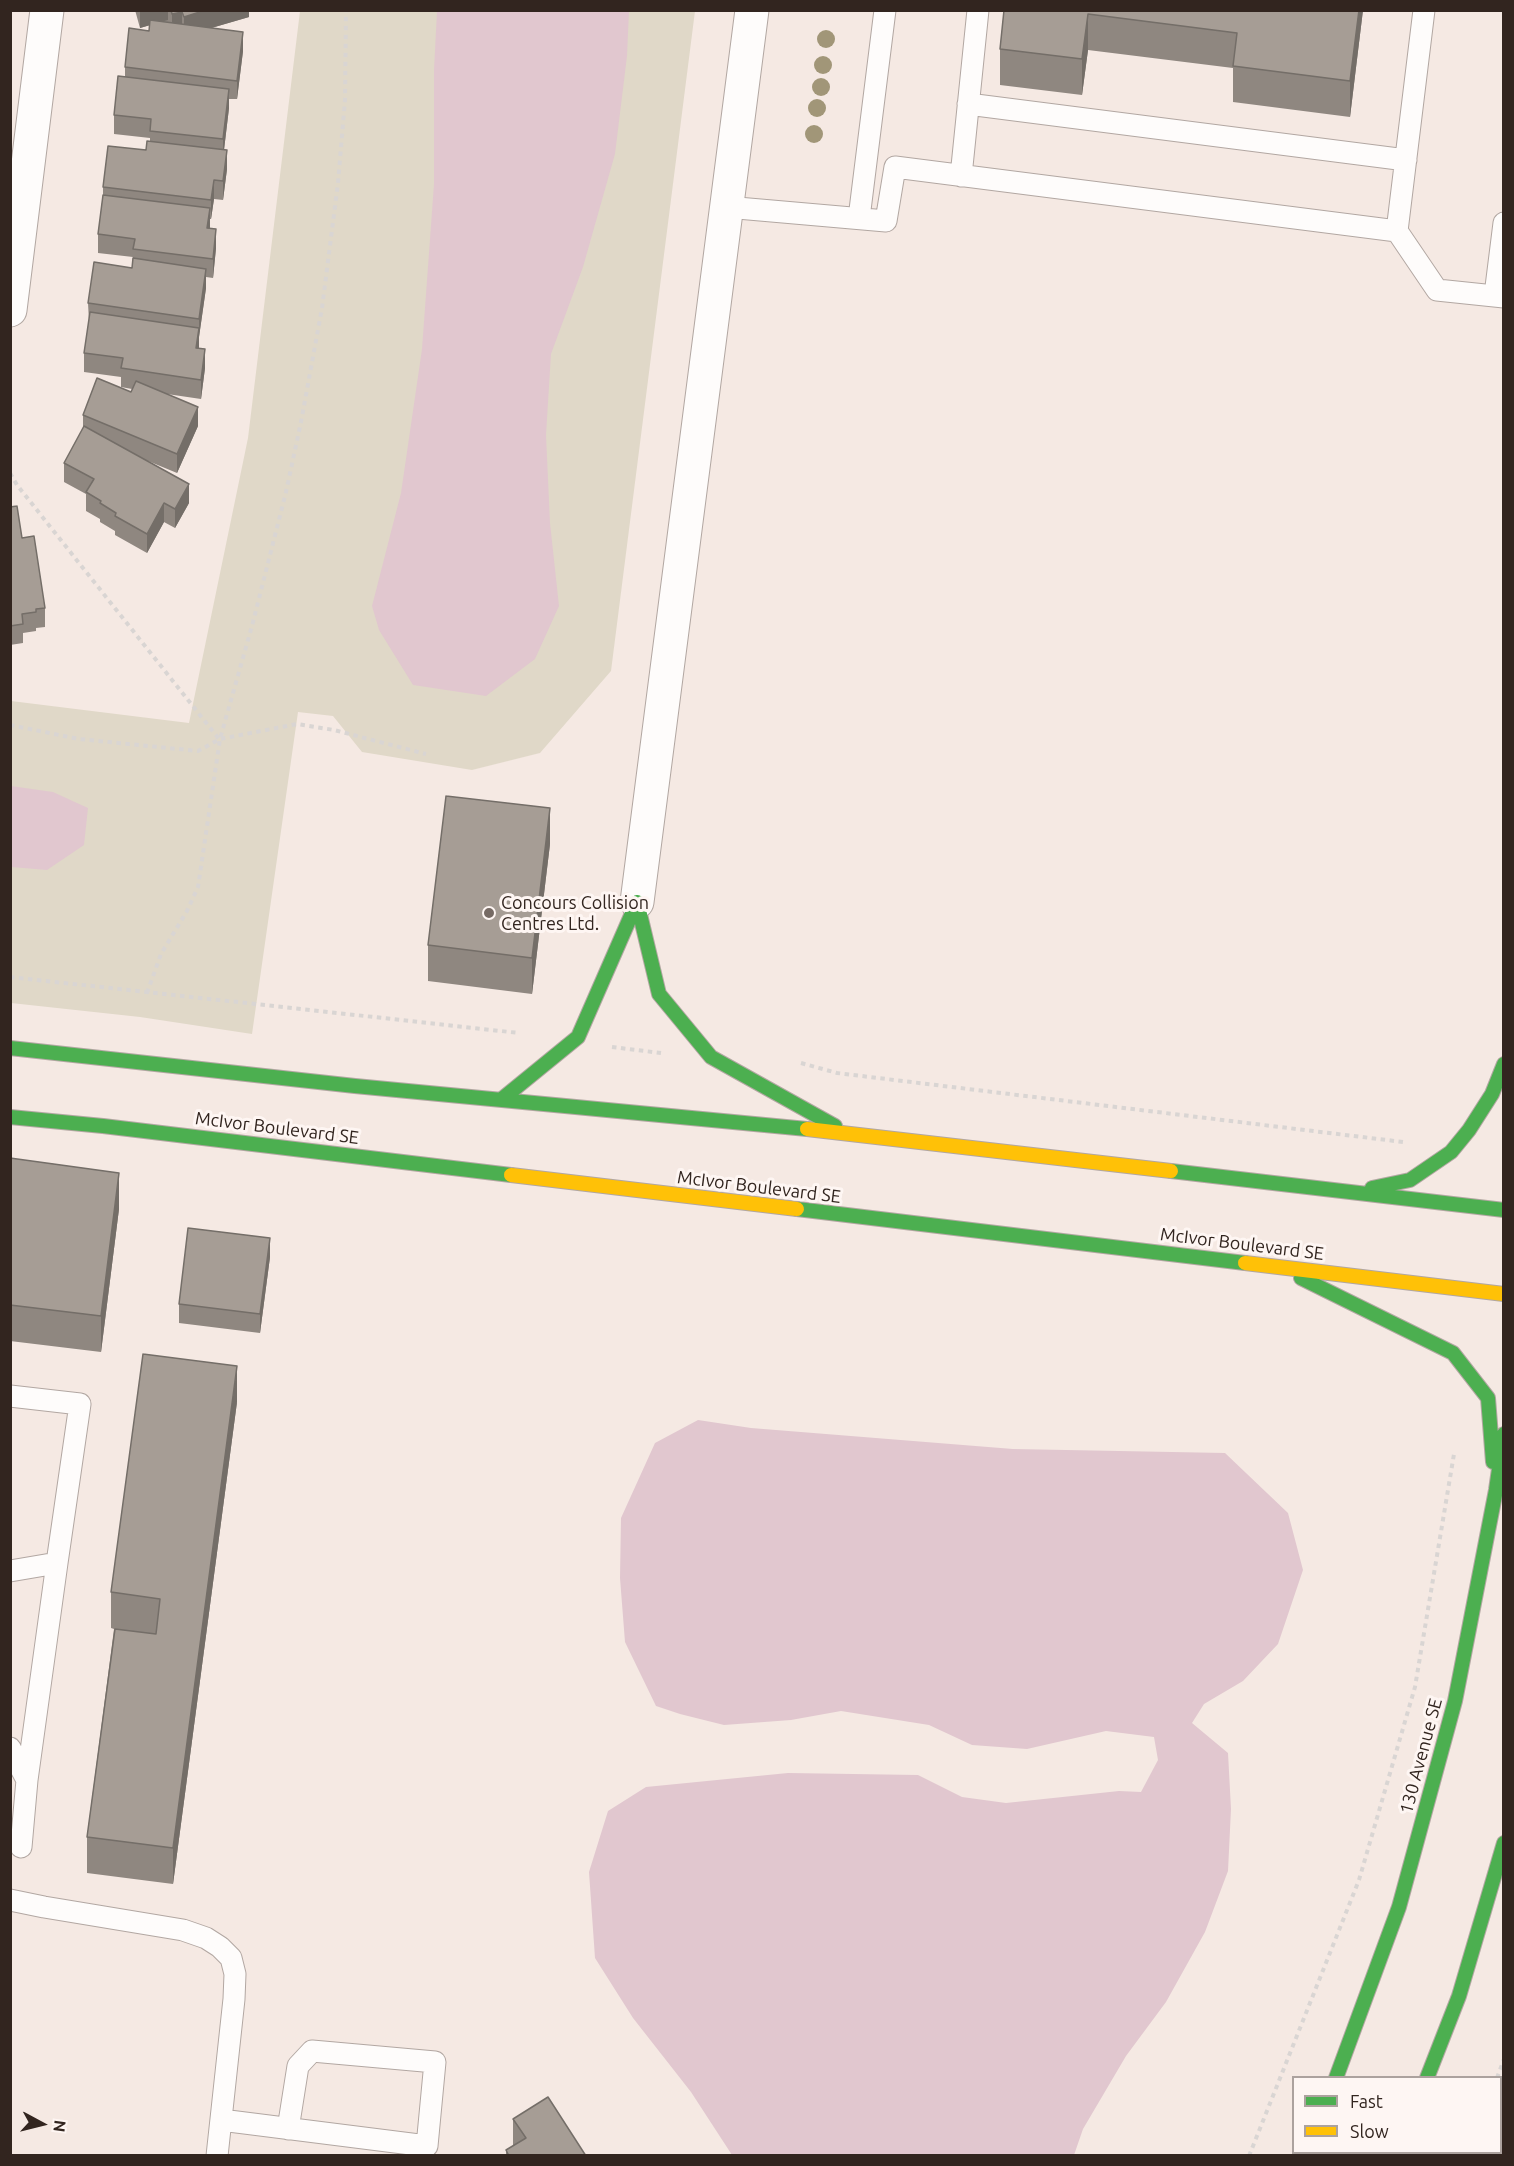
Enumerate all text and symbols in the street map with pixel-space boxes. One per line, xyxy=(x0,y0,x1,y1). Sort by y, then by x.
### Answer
place label: Concours Collision Centres Ltd. xyxy=(501,892,649,934)
marker: Concours Collision Centres Ltd. xyxy=(482,906,496,920)
street label: McIvor Boulevard SE xyxy=(194,1107,360,1149)
street label: McIvor Boulevard SE xyxy=(676,1166,842,1208)
street label: McIvor Boulevard SE xyxy=(1159,1223,1325,1265)
street label: 130 Avenue SE xyxy=(1395,1696,1447,1816)
legend xyxy=(1292,2076,1502,2154)
text: Fast xyxy=(1350,2091,1383,2111)
north arrow xyxy=(12,2094,72,2154)
text: N xyxy=(50,2119,70,2133)
text: Slow xyxy=(1350,2121,1389,2141)

